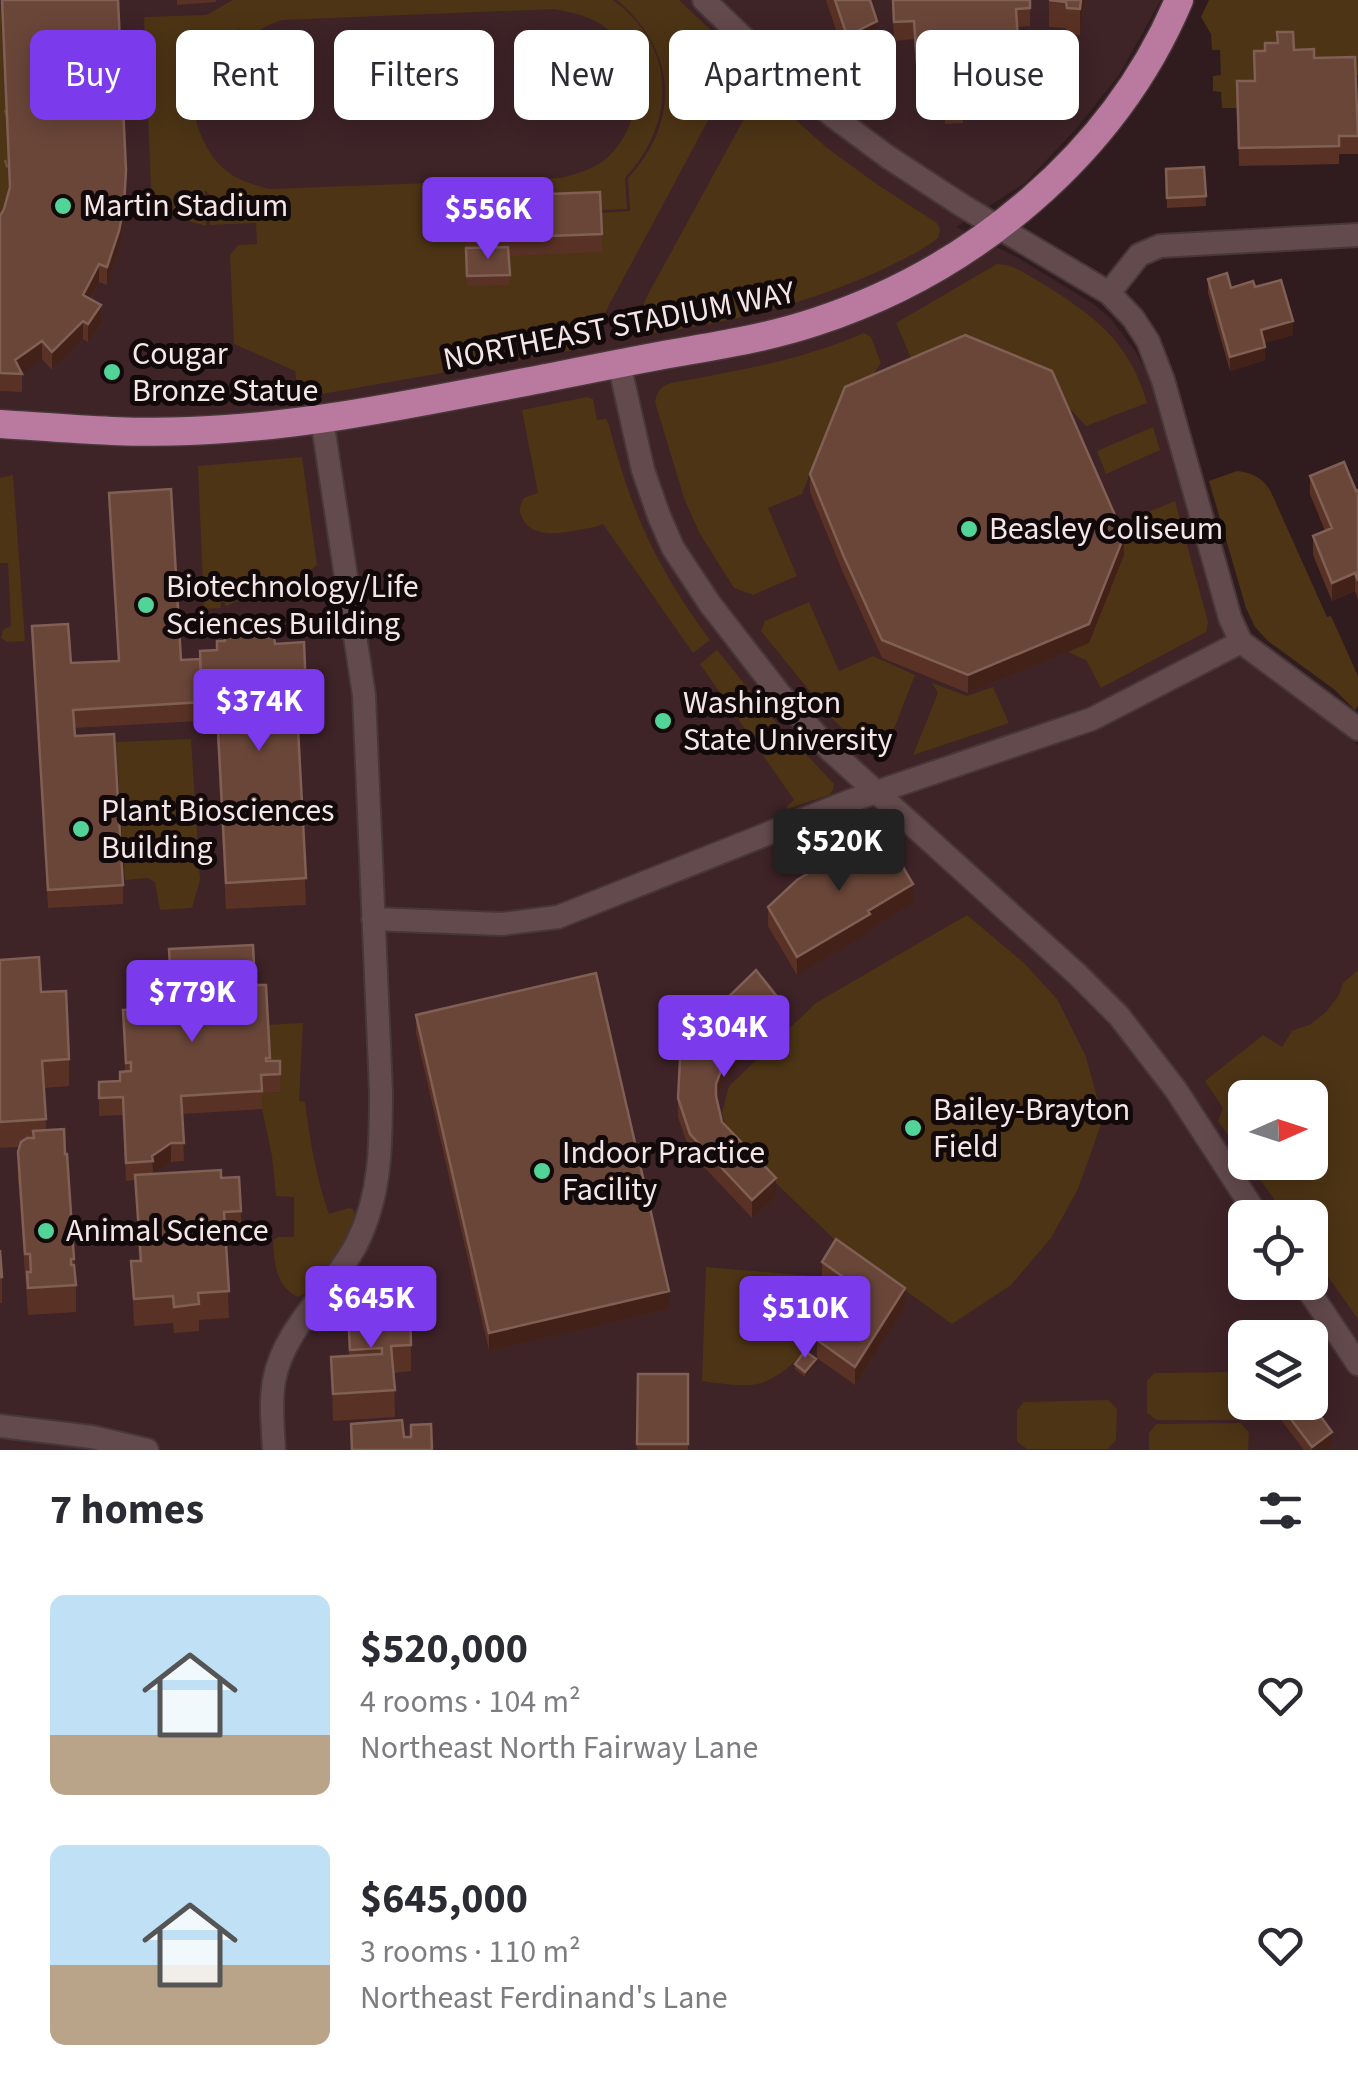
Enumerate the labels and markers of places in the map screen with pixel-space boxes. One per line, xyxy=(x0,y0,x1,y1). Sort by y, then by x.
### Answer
pin: $556K xyxy=(418,177,558,262)
place label: Martin Stadium xyxy=(83,183,288,229)
marker: Martin Stadium xyxy=(52,195,74,217)
place label: Cougar Bronze Statue xyxy=(132,331,318,414)
marker: Cougar Bronze Statue xyxy=(101,361,123,383)
place label: Beasley Coliseum xyxy=(989,506,1223,552)
marker: Beasley Coliseum xyxy=(958,518,980,540)
place label: Biotechnology/Life Sciences Building xyxy=(166,564,419,647)
marker: Biotechnology/Life Sciences Building xyxy=(135,594,157,616)
pin: $374K xyxy=(189,669,329,754)
place label: Washington State University xyxy=(683,680,893,763)
marker: Washington State University xyxy=(652,710,674,732)
place label: Plant Biosciences Building xyxy=(101,788,335,871)
pin: $520K xyxy=(769,809,909,894)
marker: Plant Biosciences Building xyxy=(70,818,92,840)
pin: $779K xyxy=(122,960,262,1045)
pin: $304K xyxy=(654,995,794,1080)
place label: Bailey-Brayton Field xyxy=(933,1087,1130,1170)
marker: Bailey-Brayton Field xyxy=(902,1117,924,1139)
place label: Indoor Practice Facility xyxy=(562,1130,765,1213)
marker: Indoor Practice Facility xyxy=(531,1160,553,1182)
place label: Animal Science xyxy=(66,1208,269,1254)
marker: Animal Science xyxy=(35,1220,57,1242)
pin: $645K xyxy=(301,1266,441,1351)
pin: $510K xyxy=(735,1276,875,1361)

